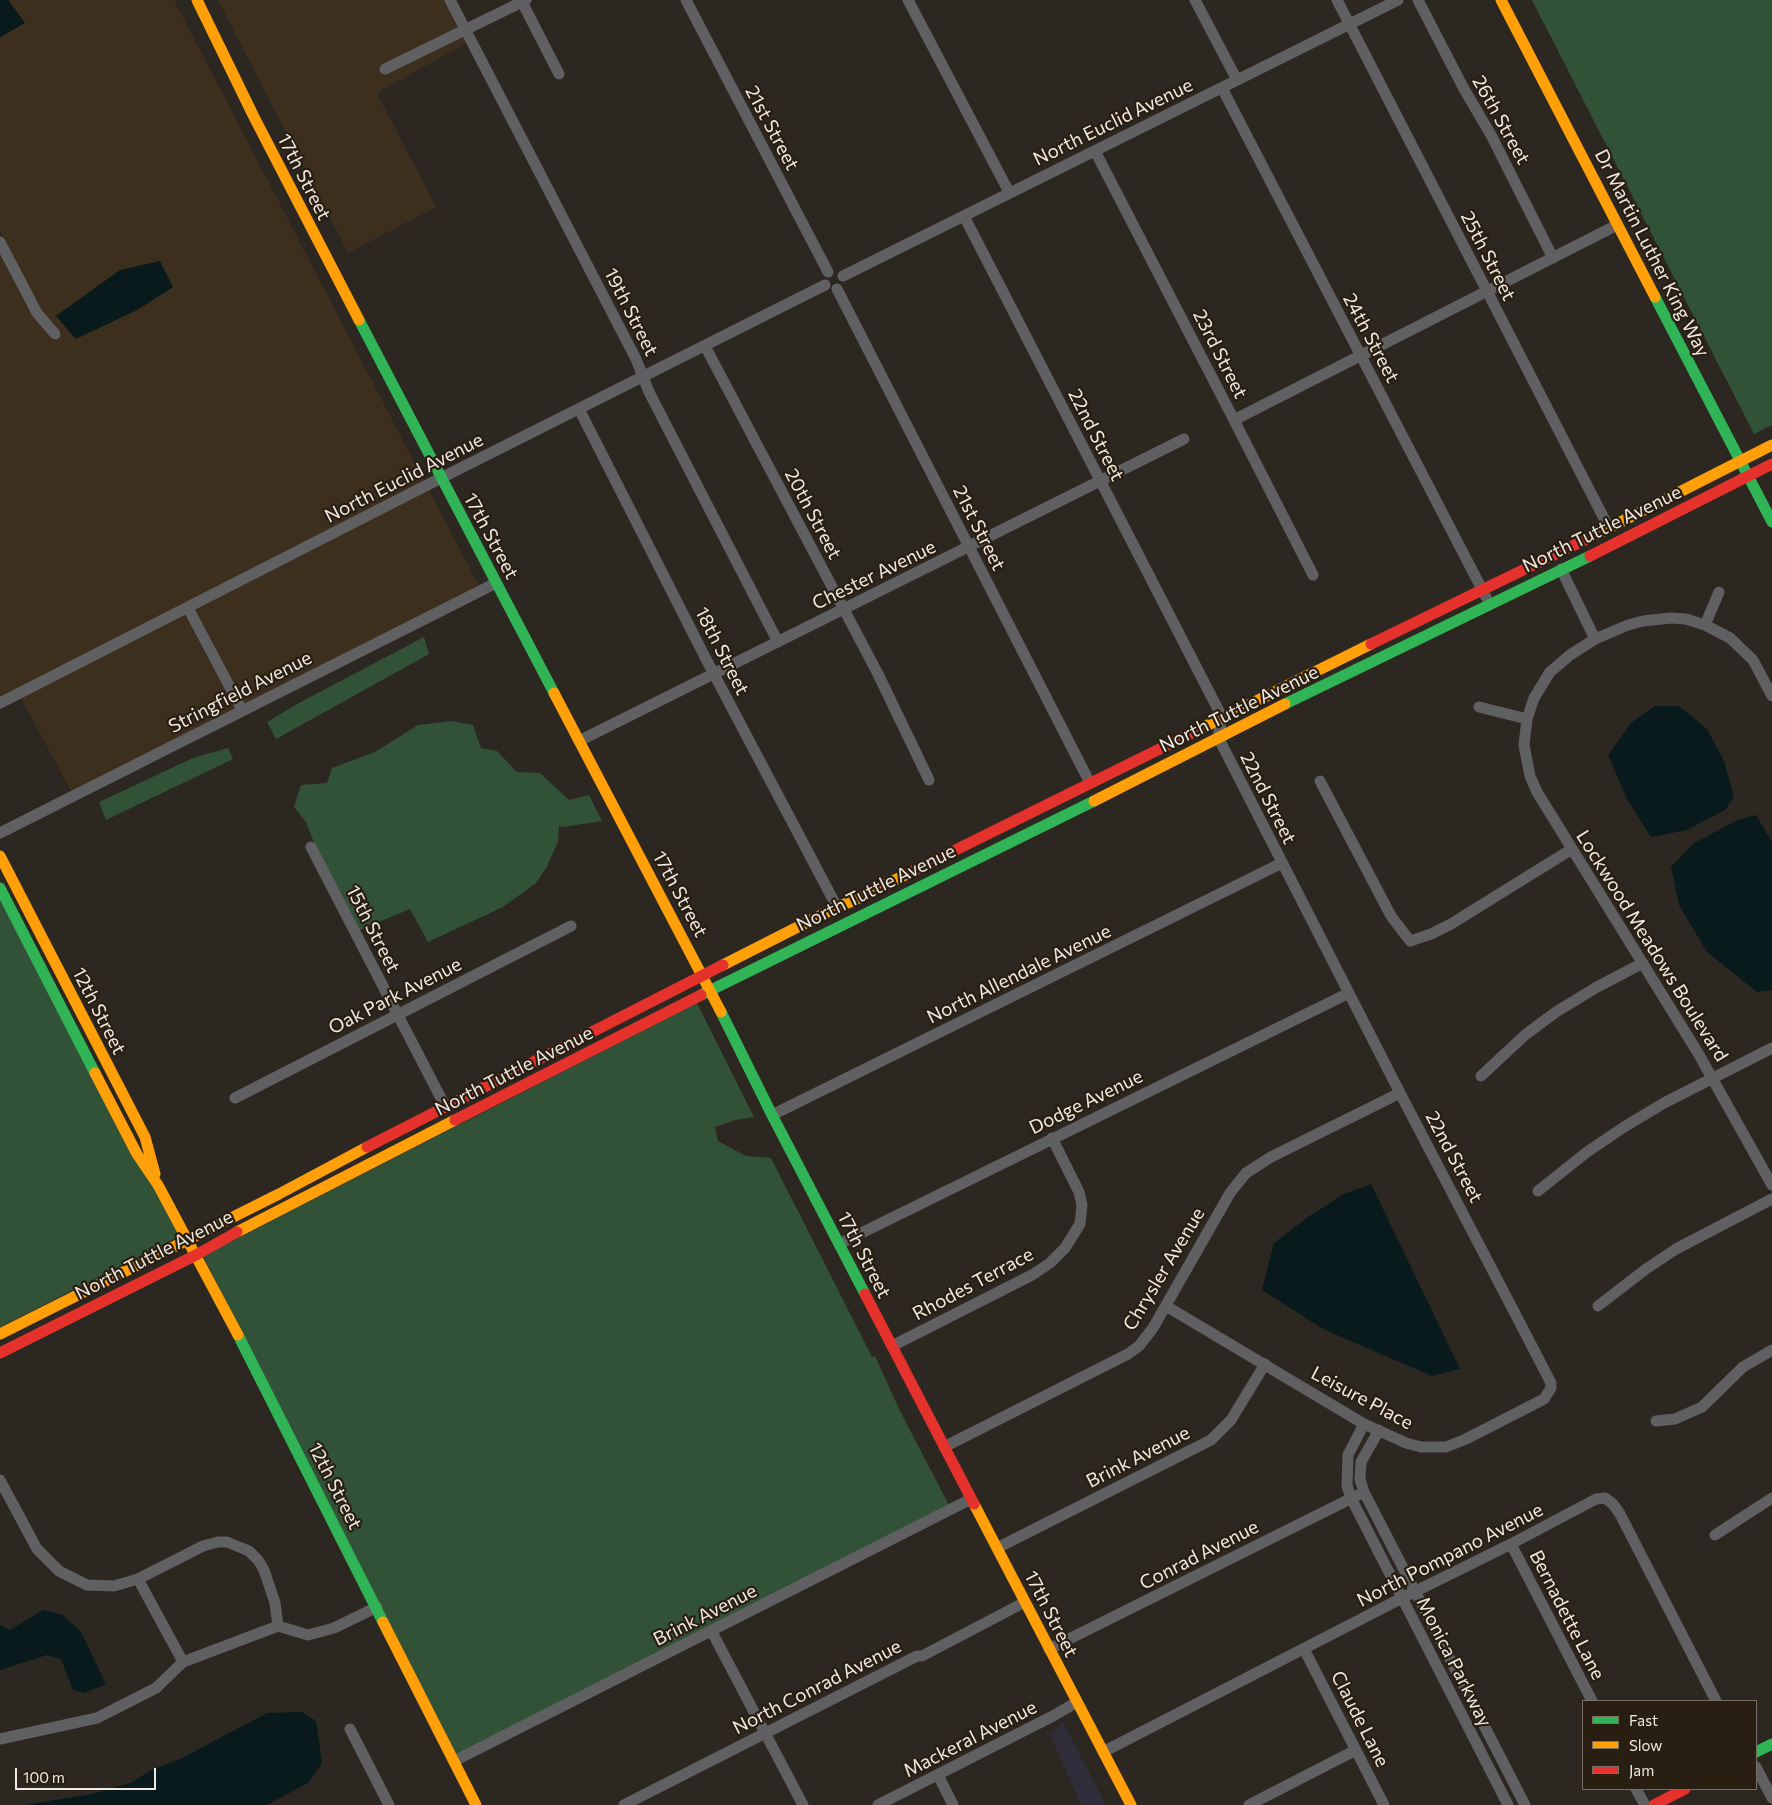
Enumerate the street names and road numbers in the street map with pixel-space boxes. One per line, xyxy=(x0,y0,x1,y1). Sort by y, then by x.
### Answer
street label: 26th Street xyxy=(1467,72,1535,168)
street label: North Euclid Avenue xyxy=(1030,74,1196,170)
street label: 21st Street xyxy=(740,82,804,174)
street label: 17th Street xyxy=(272,130,336,224)
street label: Dr Martin Luther King Way xyxy=(1590,145,1714,361)
street label: 25th Street xyxy=(1456,207,1520,305)
street label: 19th Street xyxy=(599,264,663,360)
street label: 24th Street xyxy=(1338,290,1404,386)
street label: 23rd Street xyxy=(1188,306,1252,402)
street label: 22nd Street xyxy=(1063,385,1129,485)
street label: North Euclid Avenue xyxy=(321,428,487,528)
street label: 20th Street xyxy=(780,465,846,563)
street label: North Tuttle Avenue xyxy=(1519,481,1685,577)
street label: 21st Street xyxy=(948,482,1010,574)
street label: 17th Street xyxy=(459,489,523,583)
street label: Chester Avenue xyxy=(808,535,940,615)
street label: 18th Street xyxy=(690,603,754,699)
street label: Stringfield Avenue xyxy=(165,646,315,738)
street label: North Tuttle Avenue xyxy=(1156,661,1322,757)
street label: 22nd Street xyxy=(1235,748,1301,848)
street label: Lockwood Meadows Boulevard xyxy=(1571,826,1733,1066)
street label: North Tuttle Avenue xyxy=(793,840,959,936)
street label: 17th Street xyxy=(648,847,712,941)
street label: 15th Street xyxy=(341,881,405,977)
street label: North Allendale Avenue xyxy=(923,919,1115,1029)
street label: Oak Park Avenue xyxy=(325,953,465,1039)
street label: 12th Street xyxy=(67,964,131,1058)
street label: North Tuttle Avenue xyxy=(431,1021,597,1121)
street label: Dodge Avenue xyxy=(1026,1065,1146,1139)
street label: 22nd Street xyxy=(1420,1107,1488,1207)
street label: Chrysler Avenue xyxy=(1118,1203,1210,1335)
street label: North Tuttle Avenue xyxy=(71,1205,237,1305)
street label: 17th Street xyxy=(832,1208,896,1302)
street label: Rhodes Terrace xyxy=(909,1243,1037,1325)
street label: Leisure Place xyxy=(1307,1362,1417,1434)
street label: Brink Avenue xyxy=(1083,1421,1193,1493)
street label: 12th Street xyxy=(303,1439,367,1533)
street label: North Pompano Avenue xyxy=(1353,1498,1547,1612)
street label: Conrad Avenue xyxy=(1136,1515,1262,1595)
street label: Bernadette Lane xyxy=(1525,1546,1609,1684)
street label: 17th Street xyxy=(1019,1567,1083,1661)
street label: Brink Avenue xyxy=(650,1579,760,1651)
street label: Monica Parkway xyxy=(1411,1593,1497,1731)
street label: North Conrad Avenue xyxy=(729,1635,905,1739)
street label: Claude Lane xyxy=(1326,1667,1394,1771)
street label: Mackeral Avenue xyxy=(900,1696,1040,1782)

